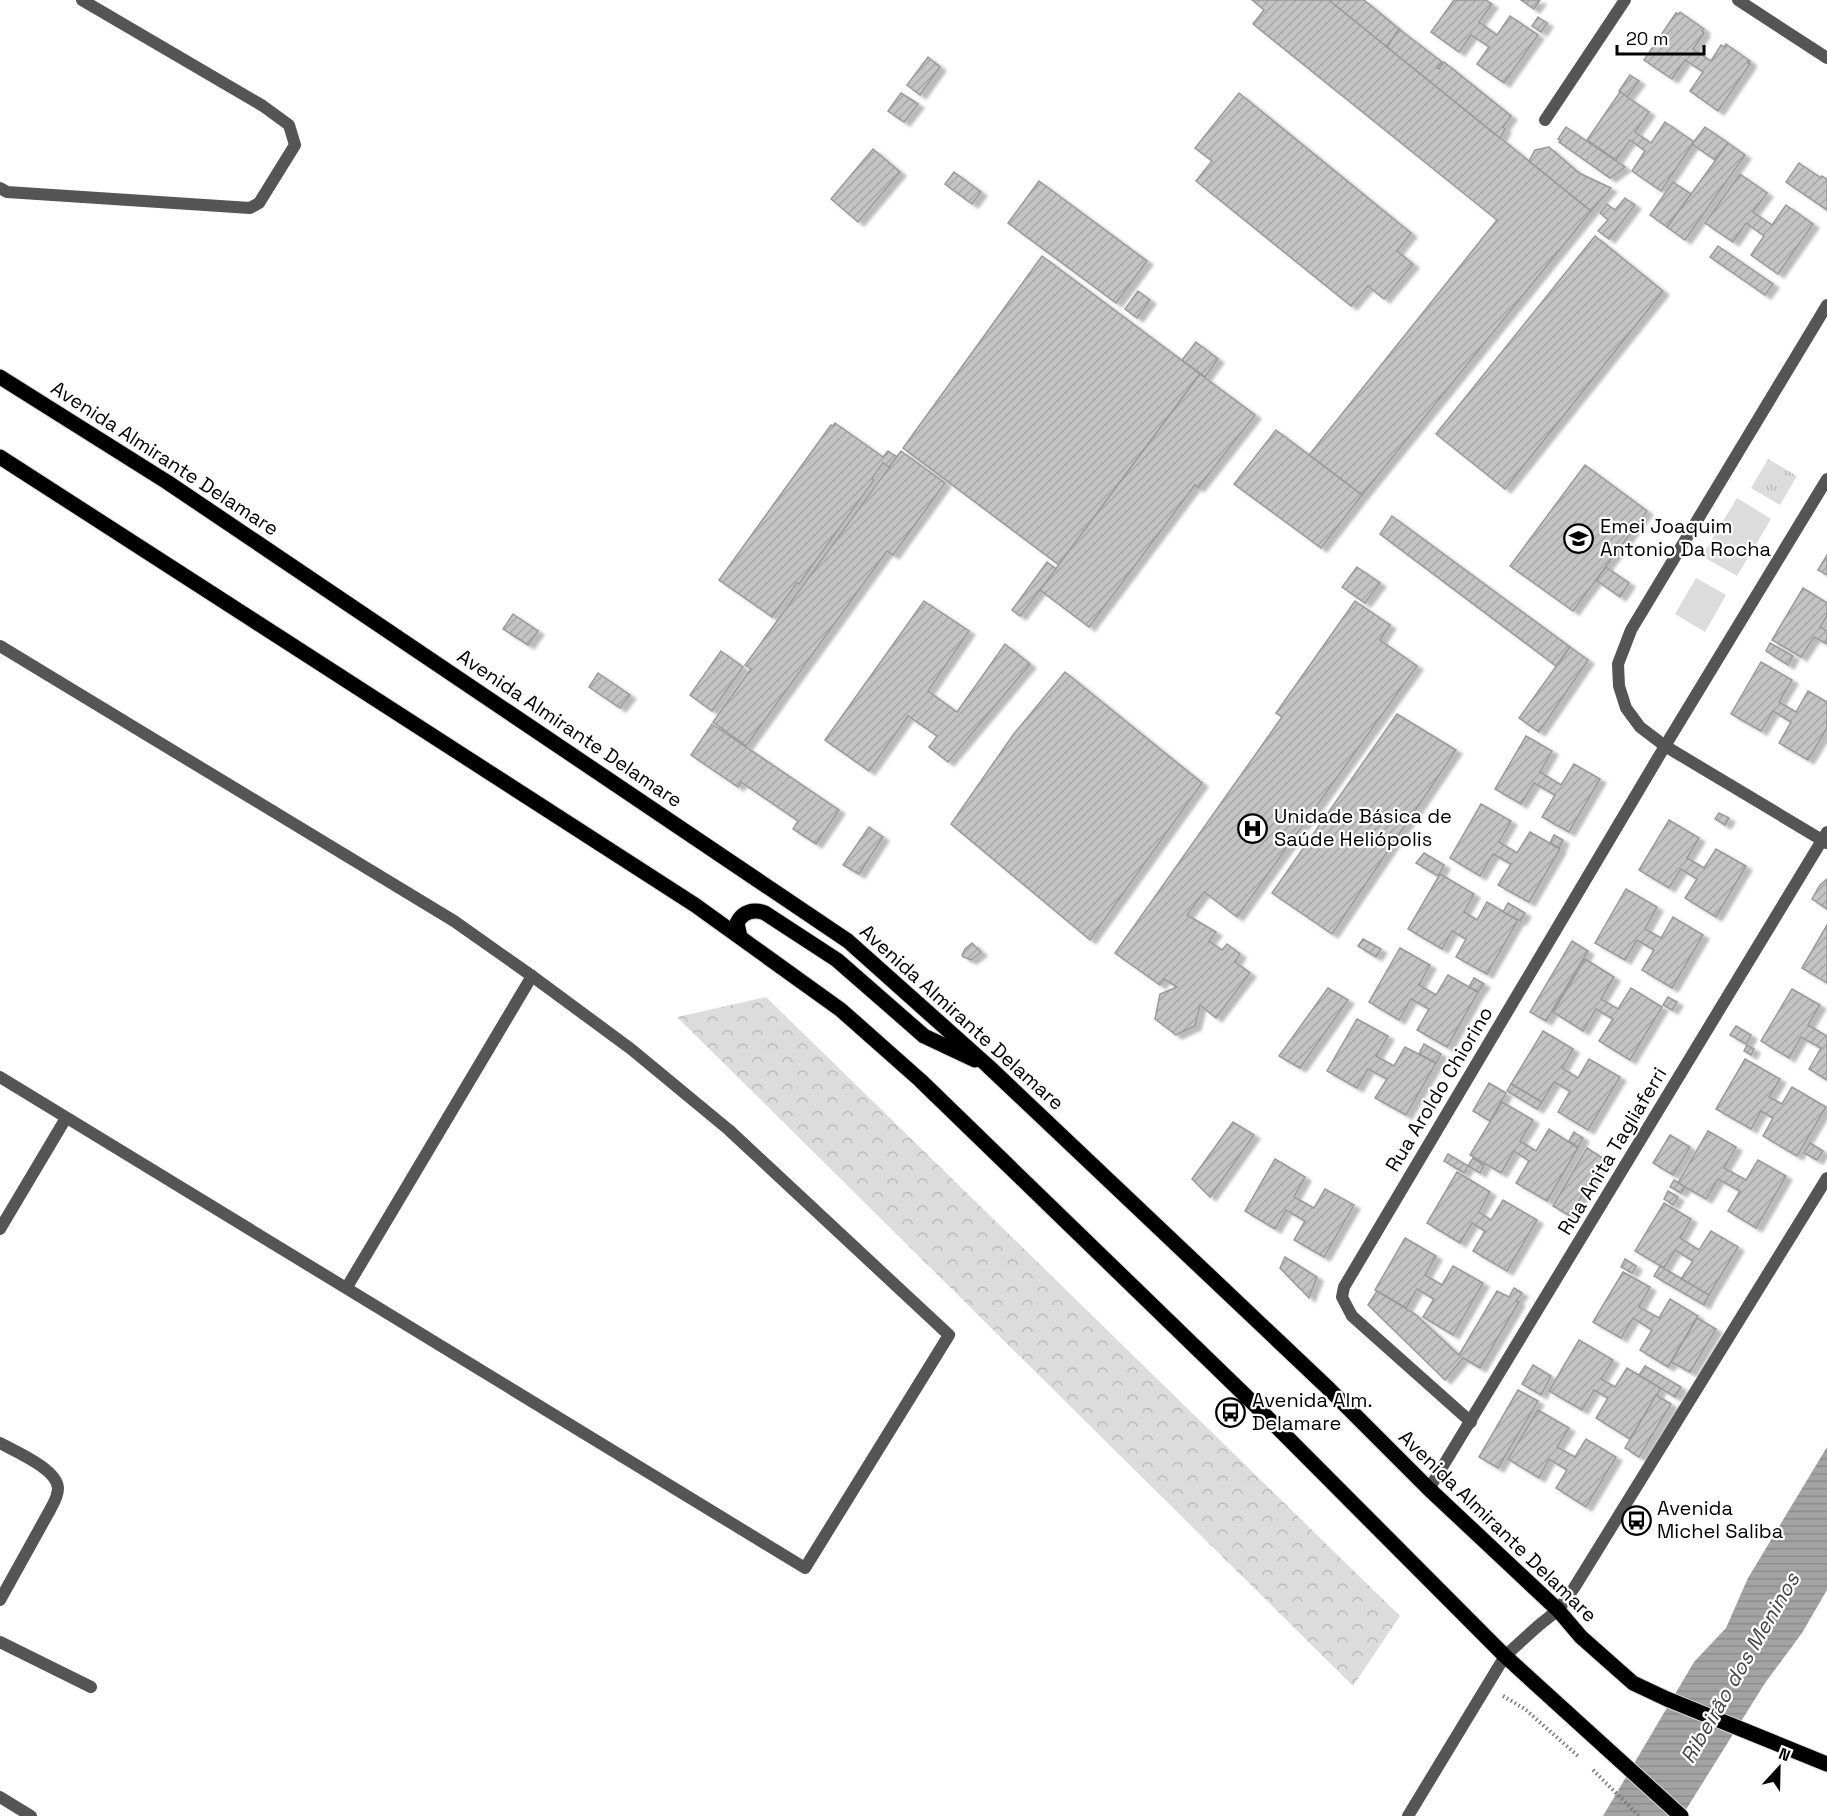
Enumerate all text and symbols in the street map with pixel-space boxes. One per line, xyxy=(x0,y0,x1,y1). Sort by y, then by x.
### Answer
scale bar xyxy=(1617,18,1704,56)
text: 20 m xyxy=(1626,27,1669,50)
street label: Avenida Almirante Delamare xyxy=(46,375,284,541)
place label: Emei Joaquim Antonio Da Rocha xyxy=(1600,513,1771,562)
school or university icon: Emei Joaquim Antonio Da Rocha xyxy=(1563,522,1595,554)
street label: Avenida Almirante Delamare xyxy=(452,643,688,813)
place label: Unidade Básica de Saúde Heliópolis xyxy=(1274,803,1452,852)
hospital icon: Unidade Básica de Saúde Heliópolis xyxy=(1237,812,1269,844)
street label: Avenida Almirante Delamare xyxy=(854,918,1070,1116)
street label: Rua Aroldo Chiorino xyxy=(1379,1002,1499,1176)
street label: Rua Anita Tagliaferri xyxy=(1552,1062,1672,1240)
place label: Avenida Alm. Delamare xyxy=(1252,1387,1373,1436)
bus stop icon: Avenida Alm. Delamare xyxy=(1215,1396,1247,1428)
street label: Avenida Almirante Delamare xyxy=(1393,1424,1603,1628)
place label: Avenida Michel Saliba xyxy=(1657,1495,1783,1544)
bus stop icon: Avenida Michel Saliba xyxy=(1620,1504,1652,1536)
water label: Ribeirão dos Meninos xyxy=(1674,1567,1806,1768)
north arrow xyxy=(1749,1738,1809,1798)
text: N xyxy=(1776,1743,1793,1766)

